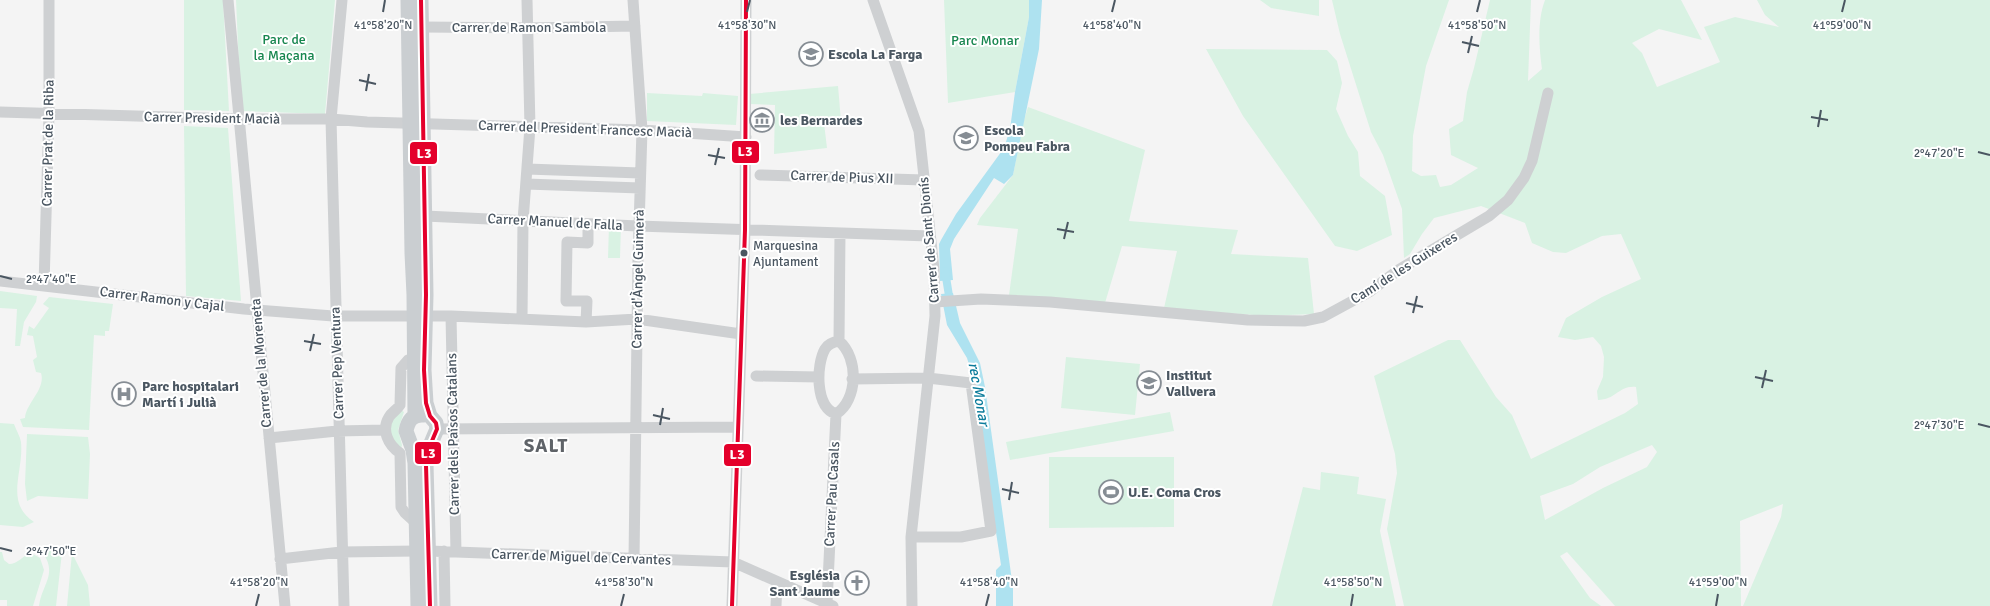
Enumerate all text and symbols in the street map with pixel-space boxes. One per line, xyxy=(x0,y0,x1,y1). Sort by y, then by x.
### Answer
text: 41°58'20"N xyxy=(354,18,412,33)
text: 41°58'30"N xyxy=(718,18,776,33)
text: 41°58'40"N xyxy=(1083,18,1141,33)
text: 41°58'50"N xyxy=(1448,18,1506,33)
text: 41°59'00"N xyxy=(1813,18,1871,33)
street label: Carrer de Ramon Sambola xyxy=(452,19,606,36)
park label: Parc de la Maçana xyxy=(253,31,315,64)
park label: Parc Monar xyxy=(951,32,1020,49)
school or university icon: Escola La Farga xyxy=(798,41,824,67)
place label: Escola La Farga xyxy=(828,46,923,63)
street label: Carrer Prat de la Riba xyxy=(38,79,58,207)
museum icon: les Bernardes xyxy=(749,107,775,133)
street label: Carrer President Macià xyxy=(144,108,280,128)
place label: les Bernardes xyxy=(780,112,863,129)
street label: Carrer del President Francesc Macià xyxy=(478,117,692,141)
place label: Escola Pompeu Fabra xyxy=(984,122,1070,155)
school or university icon: Escola Pompeu Fabra xyxy=(953,125,979,151)
line badge: L3 xyxy=(731,140,760,164)
line badge: L3 xyxy=(409,141,438,165)
text: L3 xyxy=(738,143,752,160)
text: L3 xyxy=(417,145,431,162)
text: 2°47'20"E xyxy=(1914,146,1965,161)
street label: Carrer de Pius XII xyxy=(790,167,894,187)
street label: Carrer de Sant Dionís xyxy=(915,176,943,304)
street label: Carrer d'Àngel Guimerà xyxy=(628,209,648,349)
street label: Carrer Manuel de Falla xyxy=(487,210,623,234)
street label: Camí de les Guixeres xyxy=(1347,228,1461,308)
place label: Marquesina Ajuntament xyxy=(753,238,819,270)
marker: Marquesina Ajuntament xyxy=(739,248,749,258)
text: 2°47'40"E xyxy=(26,272,77,287)
street label: Carrer Ramon y Cajal xyxy=(99,283,225,315)
street label: Carrer de la Moreneta xyxy=(247,298,275,428)
street label: Carrer Pep Ventura xyxy=(327,306,347,420)
street label: Carrer dels Països Catalans xyxy=(443,353,463,515)
water label: rec Monar xyxy=(965,361,994,430)
place label: Institut Vallvera xyxy=(1166,367,1216,400)
school or university icon: Institut Vallvera xyxy=(1136,370,1162,396)
place label: Parc hospitalari Martí i Julià xyxy=(142,378,239,411)
hospital icon: Parc hospitalari Martí i Julià xyxy=(111,381,137,407)
text: 2°47'30"E xyxy=(1914,418,1965,433)
district label: SALT xyxy=(524,434,568,458)
line badge: L3 xyxy=(414,441,442,465)
street label: Carrer Pau Casals xyxy=(821,441,843,547)
line badge: L3 xyxy=(723,443,752,467)
text: L3 xyxy=(421,445,435,462)
text: L3 xyxy=(730,446,744,463)
sports icon: U.E. Coma Cros xyxy=(1098,479,1124,505)
place label: U.E. Coma Cros xyxy=(1128,484,1221,501)
text: 2°47'50"E xyxy=(26,544,77,559)
street label: Carrer de Miguel de Cervantes xyxy=(491,545,671,569)
place label: Església Sant Jaume xyxy=(770,567,840,600)
church icon: Església Sant Jaume xyxy=(844,570,870,596)
text: 41°58'20"N xyxy=(230,575,288,590)
text: 41°58'30"N xyxy=(595,575,653,590)
text: 41°58'40"N xyxy=(960,575,1018,590)
text: 41°58'50"N xyxy=(1324,575,1382,590)
text: 41°59'00"N xyxy=(1689,575,1747,590)

